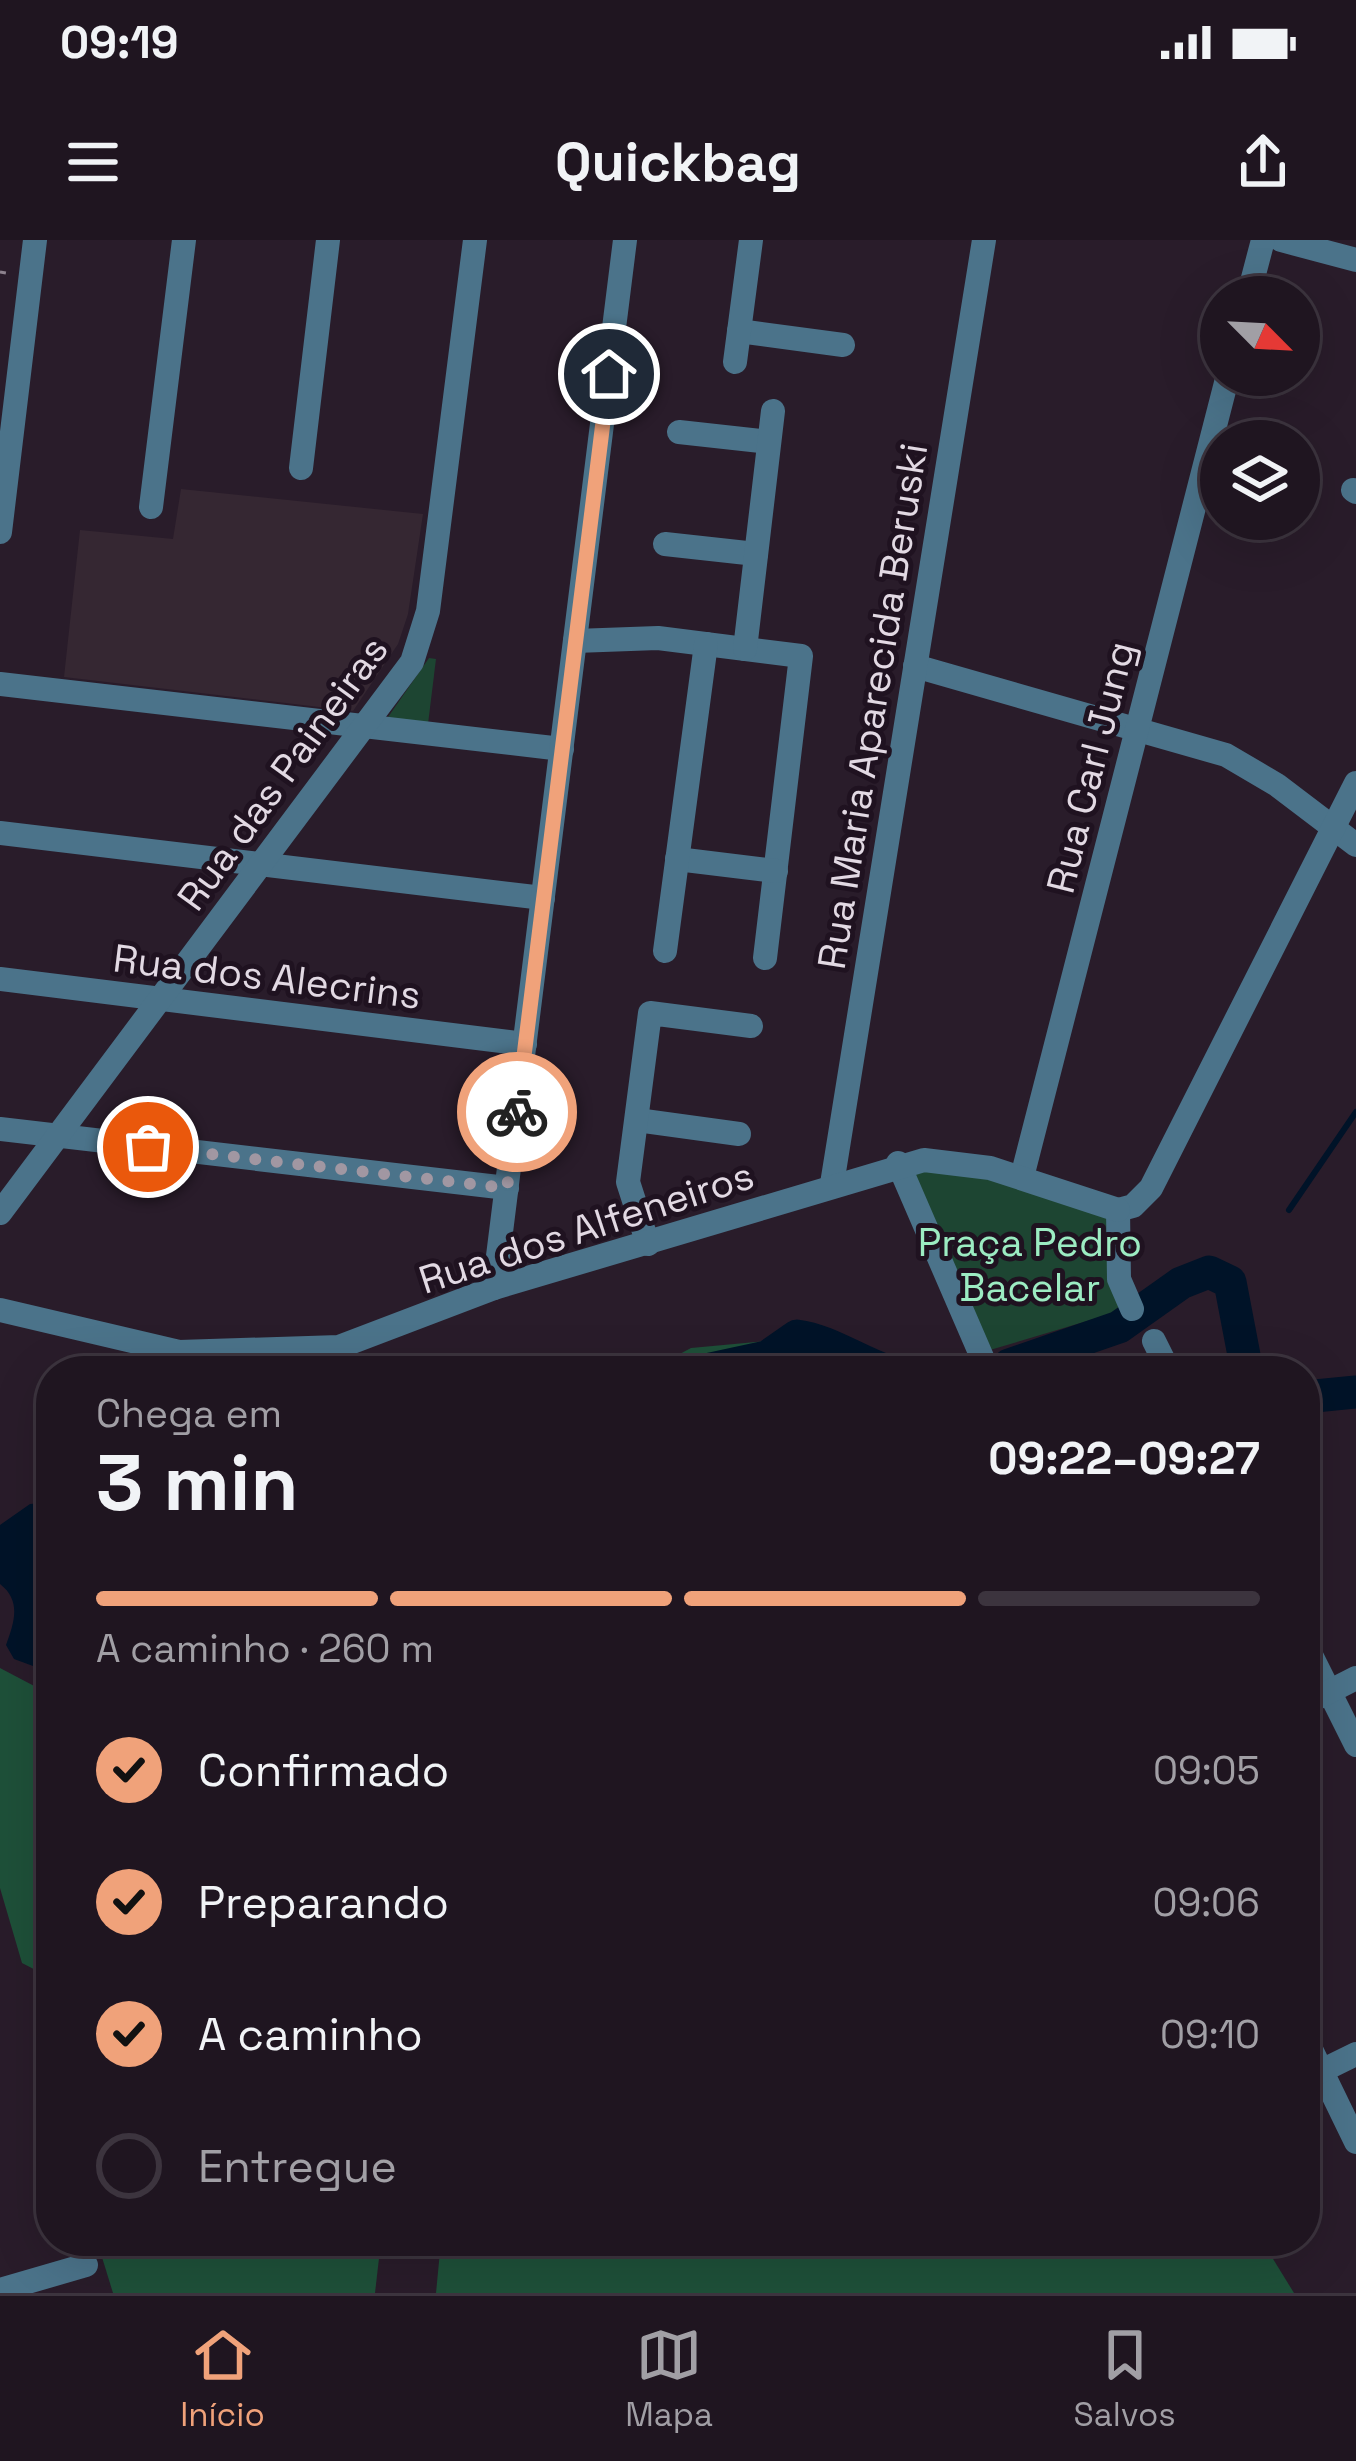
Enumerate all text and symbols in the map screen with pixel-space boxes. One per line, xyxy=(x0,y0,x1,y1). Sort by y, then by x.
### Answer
text: 09:19 xyxy=(60,14,179,71)
text: Quickbag xyxy=(555,128,801,197)
icon: menu xyxy=(60,129,126,195)
icon: share xyxy=(1230,129,1296,195)
north arrow xyxy=(1200,276,1320,396)
map controls xyxy=(1200,276,1320,540)
pin xyxy=(558,323,660,425)
icon: home xyxy=(576,341,642,407)
button: layers xyxy=(1200,420,1320,540)
street label: Rua Maria Aparecida Beruski xyxy=(807,440,938,972)
street label: Rua das Paineiras xyxy=(166,627,398,920)
street label: Rua Carl Jung xyxy=(1036,636,1145,898)
street label: Rua dos Alecrins xyxy=(110,933,423,1020)
courier xyxy=(457,1052,577,1172)
icon: bike xyxy=(484,1079,550,1145)
pin xyxy=(97,1096,199,1198)
icon: bag xyxy=(115,1114,181,1180)
street label: Rua dos Alfeneiros xyxy=(413,1150,760,1305)
park label: Praça Pedro Bacelar xyxy=(918,1218,1142,1312)
text: Chega em xyxy=(96,1389,282,1438)
text: 09:22–09:27 xyxy=(988,1430,1260,1487)
text: 3 min xyxy=(96,1433,299,1533)
text: A caminho · 260 m xyxy=(96,1624,434,1673)
icon: check xyxy=(96,1737,162,1803)
text: Confirmado xyxy=(198,1742,449,1799)
text: 09:05 xyxy=(1153,1746,1260,1795)
icon: check xyxy=(96,1869,162,1935)
text: Preparando xyxy=(198,1874,449,1931)
text: 09:06 xyxy=(1152,1878,1260,1927)
icon: check xyxy=(96,2001,162,2067)
text: A caminho xyxy=(198,2006,423,2063)
text: 09:10 xyxy=(1160,2010,1260,2059)
text: Entregue xyxy=(198,2138,397,2195)
tab: Início xyxy=(180,2322,265,2436)
tab: Mapa xyxy=(625,2322,713,2436)
tab: Salvos xyxy=(1074,2322,1176,2436)

